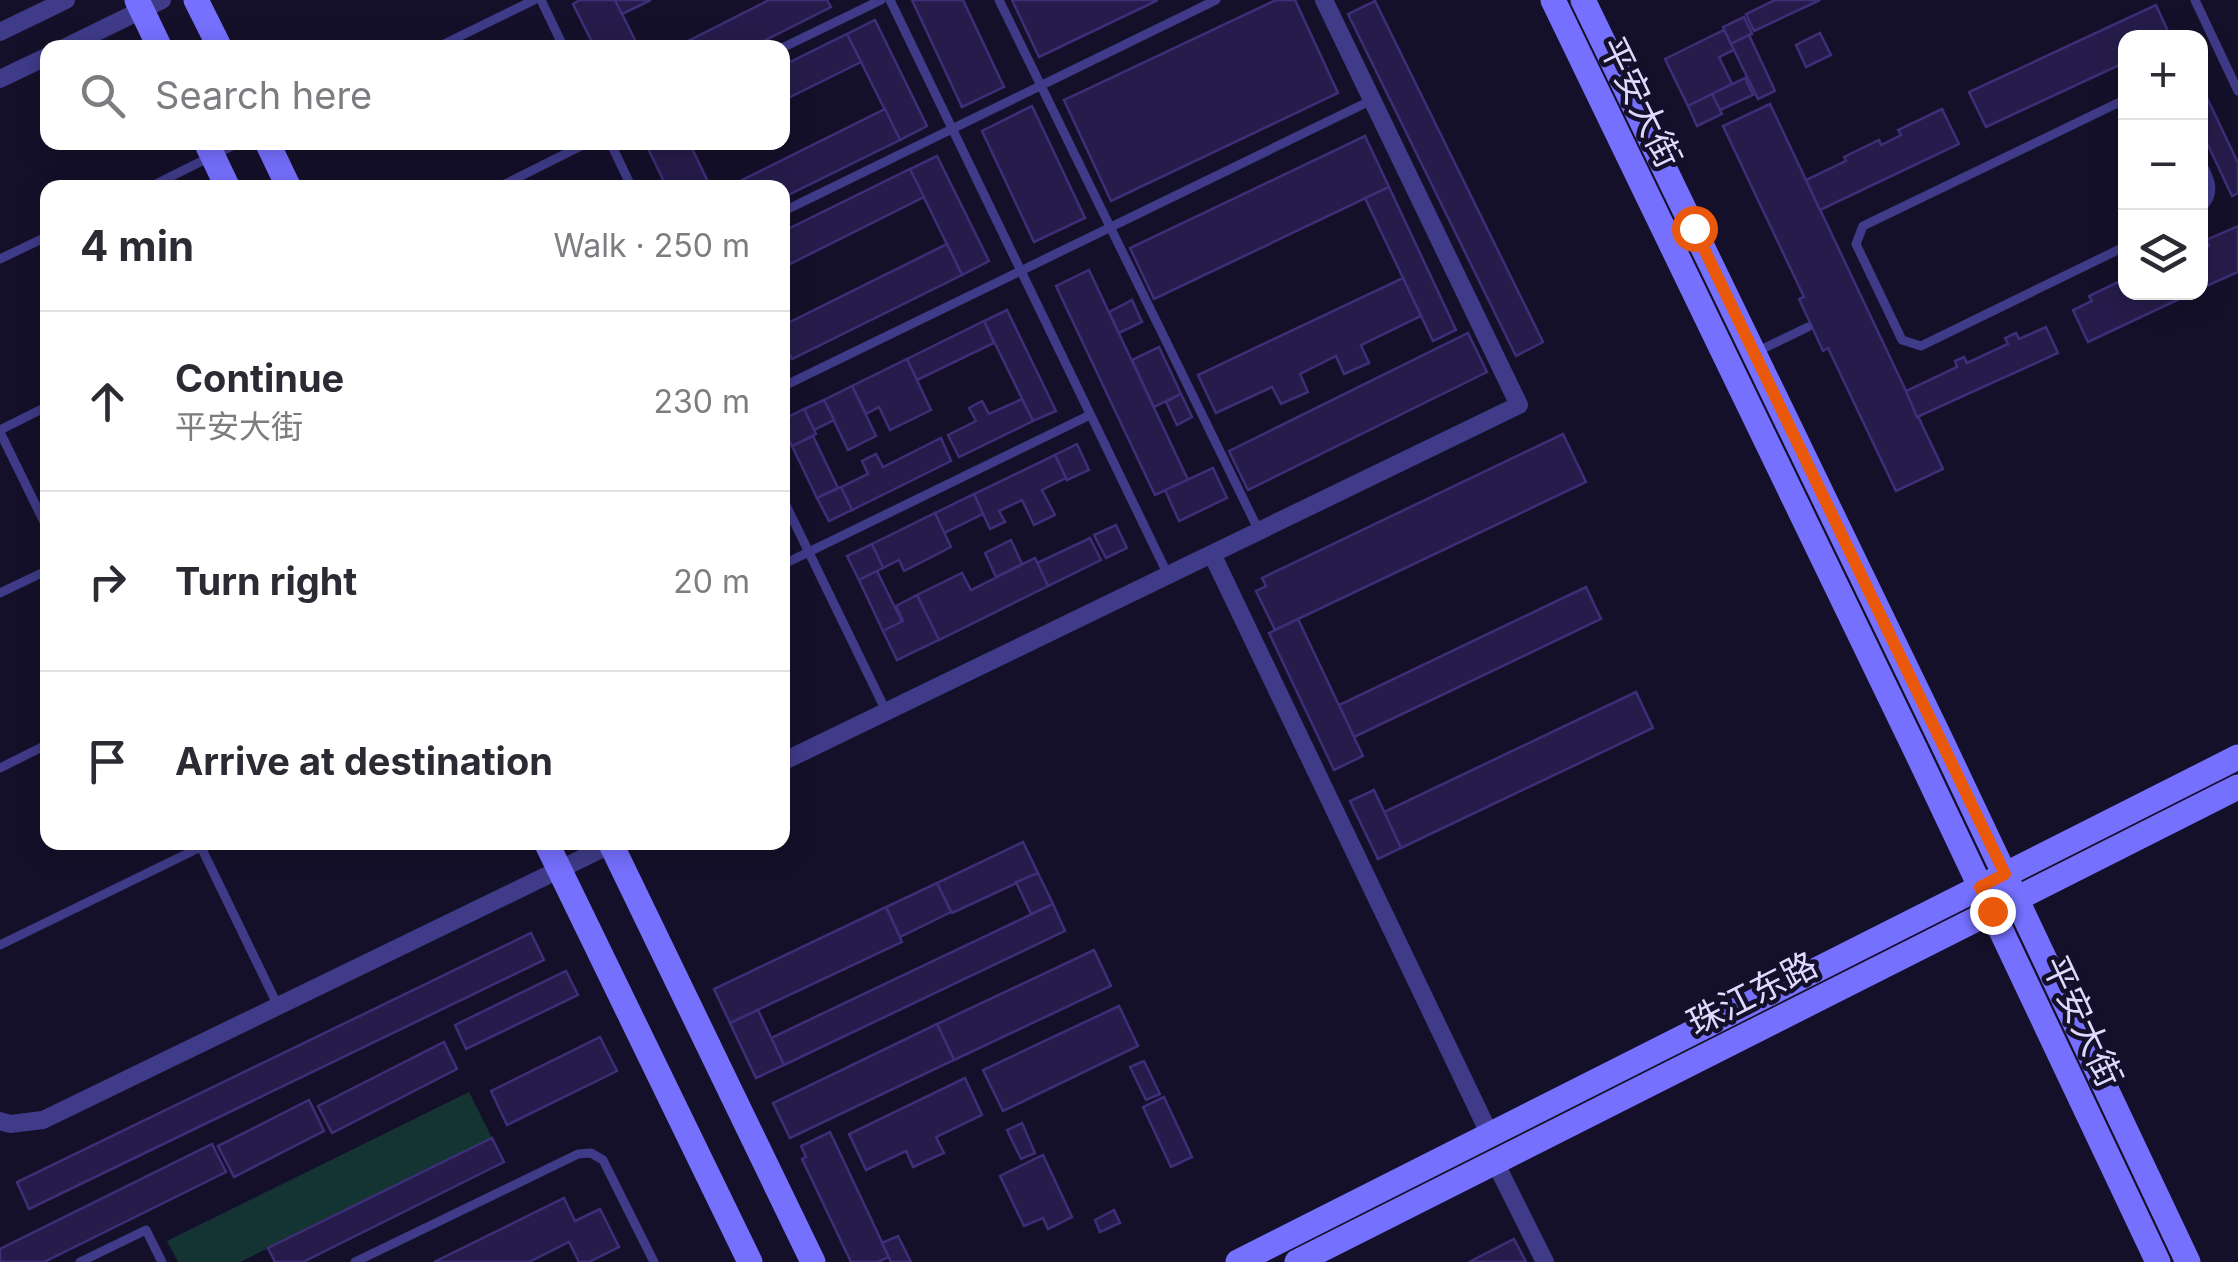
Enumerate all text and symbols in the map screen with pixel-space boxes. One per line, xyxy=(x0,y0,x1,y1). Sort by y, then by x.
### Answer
street label: 平安大街 xyxy=(1591,30,1691,174)
map controls xyxy=(2118,30,2208,300)
button: + xyxy=(2118,30,2208,120)
search box xyxy=(40,40,790,150)
icon: search xyxy=(75,68,130,123)
text: Search here xyxy=(155,72,372,118)
button: − xyxy=(2118,120,2208,210)
route start xyxy=(1672,206,1718,252)
button: layers xyxy=(2118,210,2208,300)
text: 4 min xyxy=(80,220,194,271)
text: Walk · 250 m xyxy=(553,226,750,265)
text: Continue xyxy=(175,355,344,401)
icon: ahead xyxy=(80,374,135,429)
text: 230 m xyxy=(654,382,750,421)
text: 平安大街 xyxy=(175,407,303,446)
icon: right xyxy=(80,554,135,609)
text: Turn right xyxy=(175,558,357,604)
text: 20 m xyxy=(673,562,750,601)
icon: arrive xyxy=(80,734,135,789)
text: Arrive at destination xyxy=(175,738,553,784)
route end xyxy=(1970,889,2016,935)
street label: 珠江东路 xyxy=(1680,943,1824,1043)
street label: 平安大街 xyxy=(2034,949,2132,1093)

